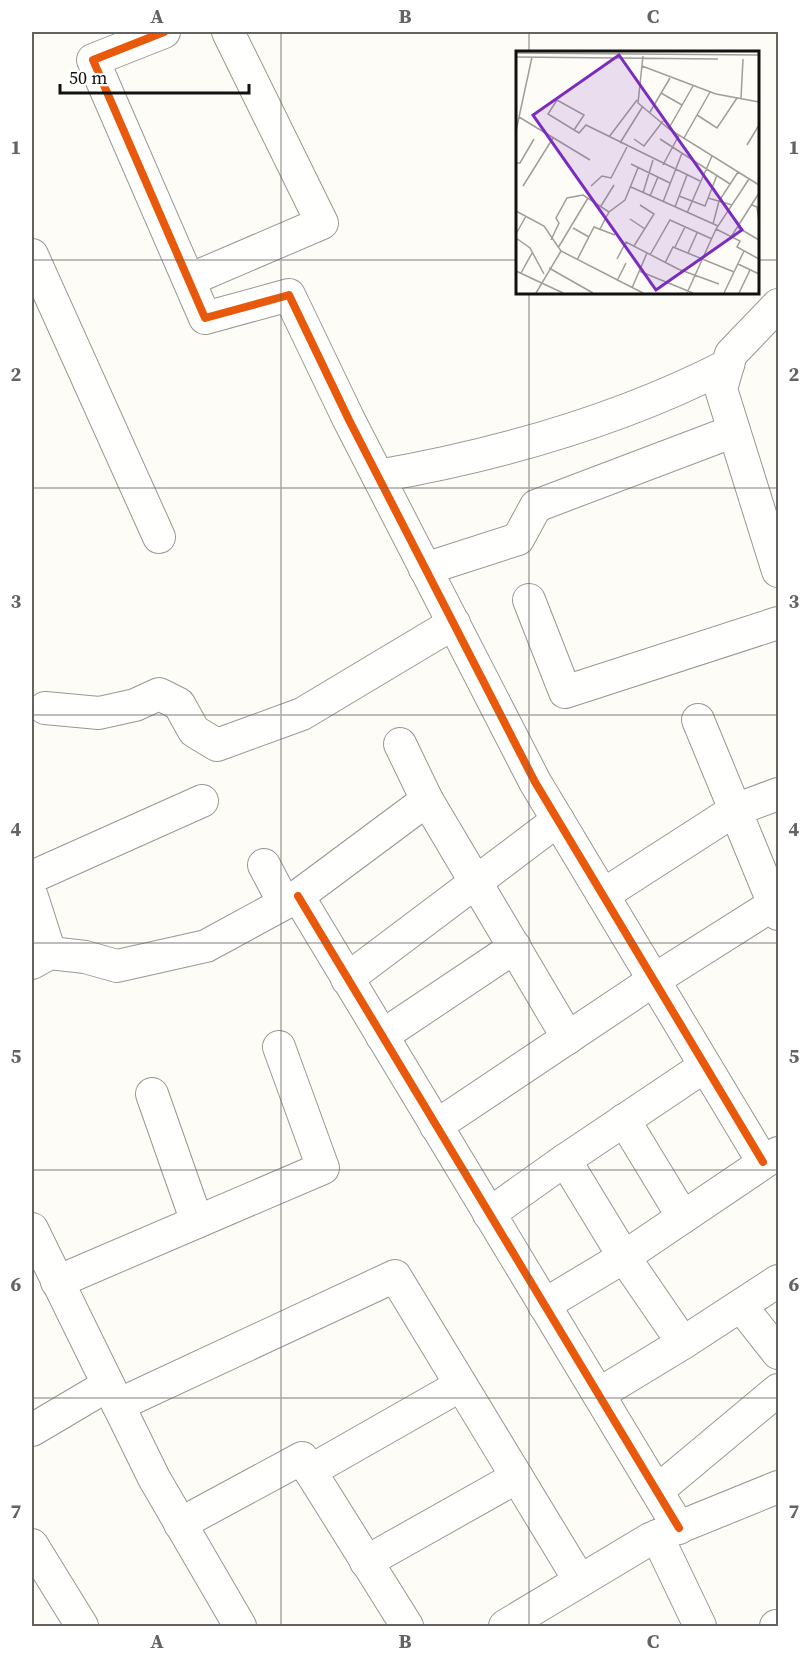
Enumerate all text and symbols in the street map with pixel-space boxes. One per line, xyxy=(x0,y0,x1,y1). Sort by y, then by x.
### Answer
text: A xyxy=(150,2,164,30)
text: B xyxy=(398,2,412,30)
text: C xyxy=(647,2,659,30)
inset map xyxy=(516,51,759,294)
scale bar xyxy=(60,57,249,95)
text: 50 m xyxy=(69,65,107,90)
text: 1 xyxy=(11,133,21,161)
text: 1 xyxy=(789,133,799,161)
text: 2 xyxy=(11,360,22,388)
text: 2 xyxy=(789,360,800,388)
text: 3 xyxy=(11,587,22,615)
text: 3 xyxy=(789,587,800,615)
text: 4 xyxy=(11,815,22,843)
text: 4 xyxy=(789,815,800,843)
text: 5 xyxy=(11,1042,22,1070)
text: 5 xyxy=(789,1042,800,1070)
text: 6 xyxy=(11,1270,22,1298)
text: 6 xyxy=(789,1270,800,1298)
text: 7 xyxy=(11,1497,22,1525)
text: 7 xyxy=(789,1497,800,1525)
text: A xyxy=(150,1627,164,1655)
text: B xyxy=(398,1627,412,1655)
text: C xyxy=(647,1627,659,1655)

